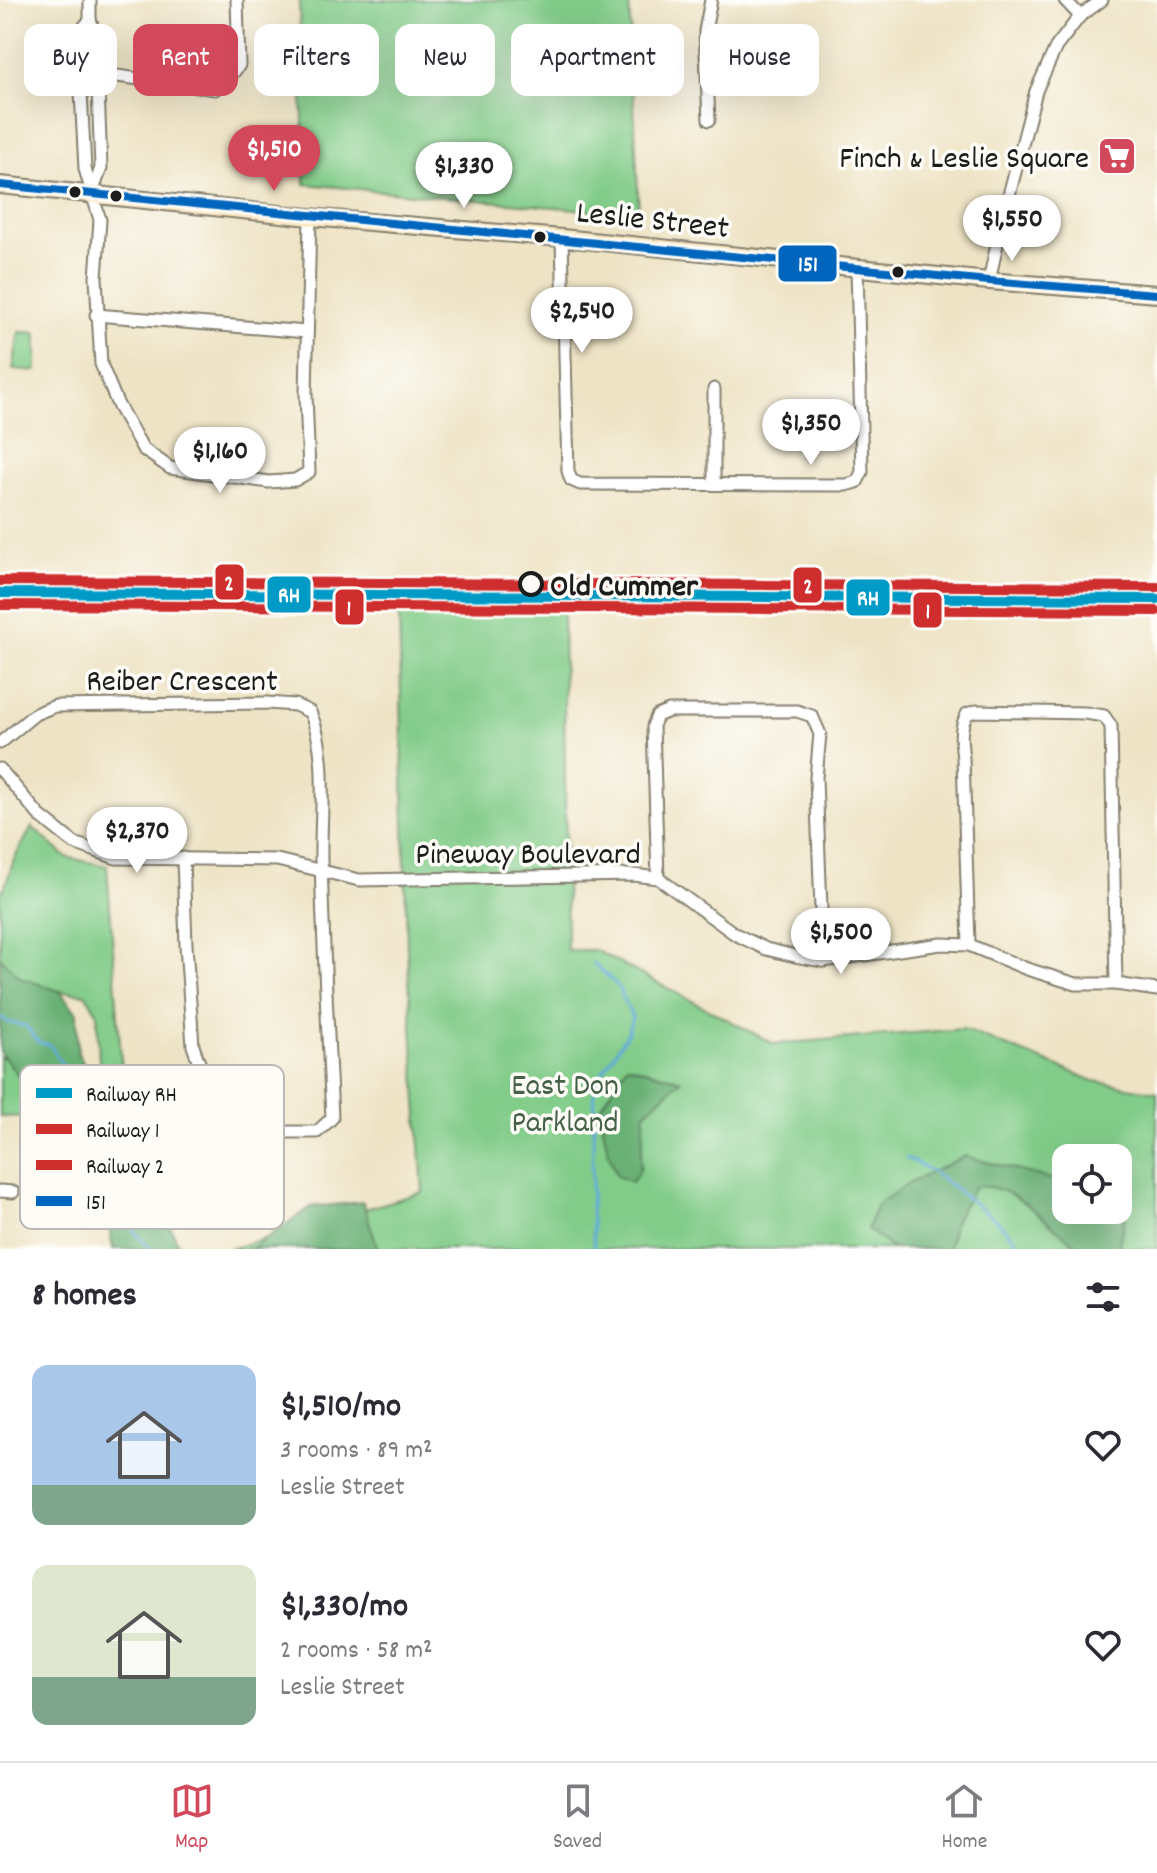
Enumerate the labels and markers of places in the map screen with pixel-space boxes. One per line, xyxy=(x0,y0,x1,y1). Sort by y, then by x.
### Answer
pin: $1,510 xyxy=(209,125,339,193)
supermarket icon: Finch & Leslie Square xyxy=(1096,135,1138,177)
place label: Finch & Leslie Square xyxy=(839,138,1089,184)
pin: $1,330 xyxy=(399,142,529,210)
unlabelled marker xyxy=(67,184,83,200)
unlabelled marker xyxy=(108,188,124,204)
pin: $1,550 xyxy=(947,195,1077,263)
unlabelled marker xyxy=(532,229,548,245)
unlabelled marker xyxy=(890,264,906,280)
pin: $2,540 xyxy=(517,287,647,355)
pin: $1,350 xyxy=(746,399,876,467)
pin: $1,160 xyxy=(155,427,285,495)
place label: Old Cummer xyxy=(550,566,699,612)
marker: Old Cummer xyxy=(519,572,543,596)
pin: $2,370 xyxy=(72,807,202,875)
pin: $1,500 xyxy=(776,908,906,976)

